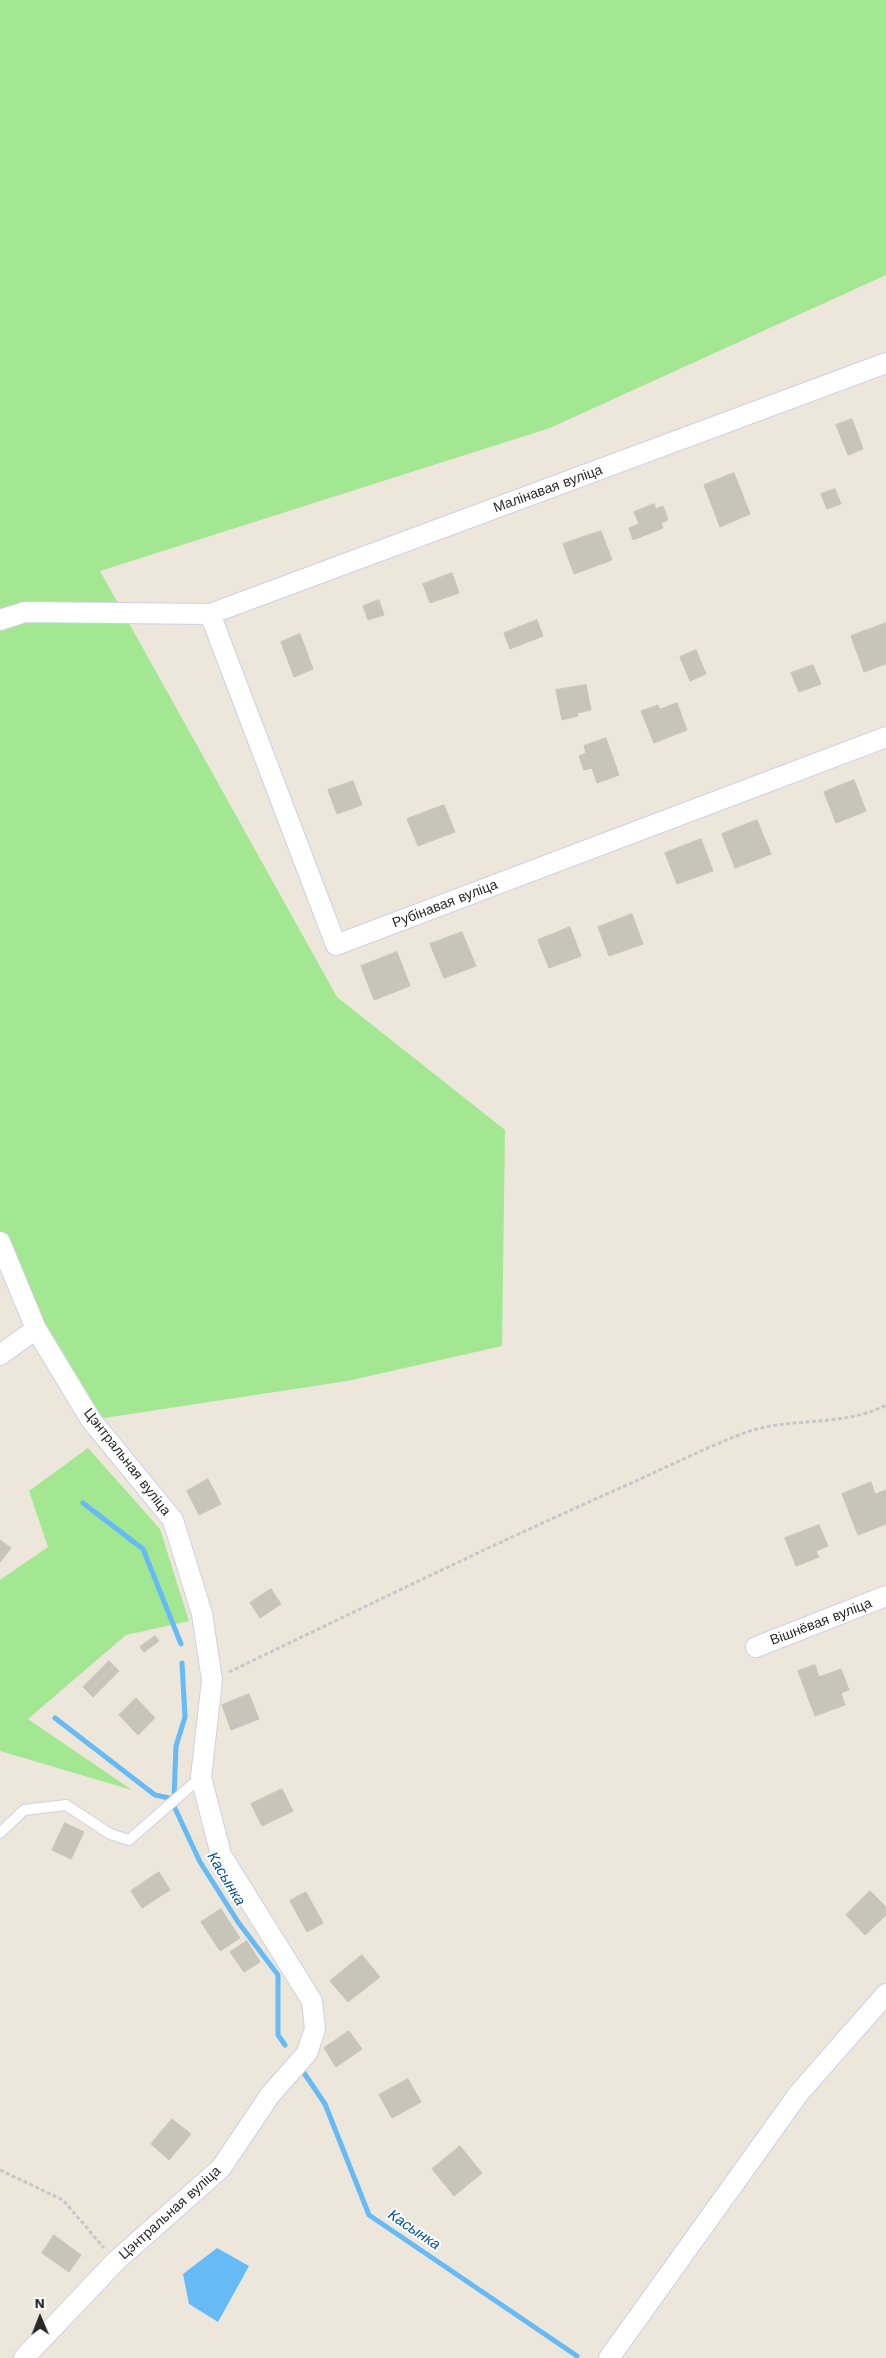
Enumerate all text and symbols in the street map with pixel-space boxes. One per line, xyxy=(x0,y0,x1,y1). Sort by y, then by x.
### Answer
street label: Малінавая вуліца xyxy=(491,461,605,517)
street label: Рубінавая вуліца xyxy=(390,876,500,932)
street label: Цэнтральная вуліца xyxy=(80,1405,174,1519)
street label: Вішнёвая вуліца xyxy=(768,1595,874,1649)
water label: Касынка xyxy=(203,1849,249,1909)
street label: Цэнтральная вуліца xyxy=(116,2163,224,2263)
water label: Касынка xyxy=(384,2206,444,2254)
north arrow xyxy=(15,2293,65,2343)
text: N xyxy=(34,2295,45,2311)

